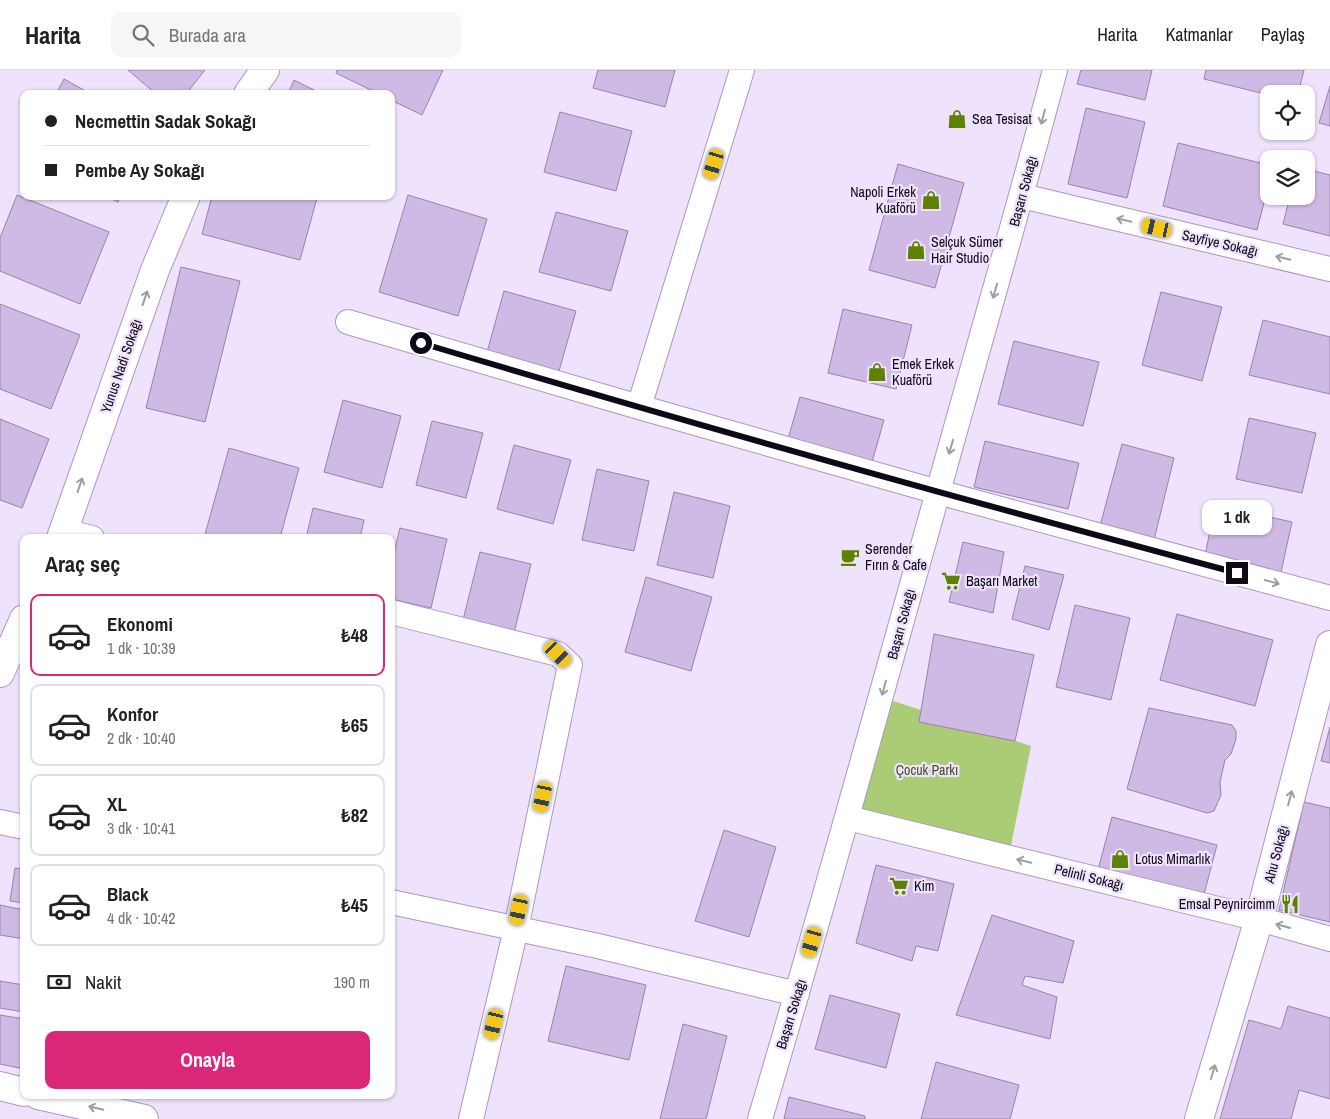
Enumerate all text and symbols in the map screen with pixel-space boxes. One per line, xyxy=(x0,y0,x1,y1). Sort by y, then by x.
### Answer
search box xyxy=(111,12,461,57)
text: Harita xyxy=(25,19,81,51)
icon: search xyxy=(129,21,157,49)
text: Burada ara xyxy=(169,22,246,48)
text: Harita xyxy=(1097,22,1137,47)
text: Katmanlar xyxy=(1165,22,1233,47)
text: Paylaş xyxy=(1261,22,1305,47)
map controls xyxy=(1260,85,1315,205)
button: locate xyxy=(1260,85,1315,140)
text: Necmettin Sadak Sokağı xyxy=(75,108,256,134)
shop icon: Sea Tesisat xyxy=(946,108,968,130)
one-way arrow xyxy=(1037,109,1047,125)
place label: Sea Tesisat xyxy=(972,110,1032,128)
car xyxy=(702,147,725,181)
button: layers xyxy=(1260,150,1315,205)
street label: Başarı Sokağı xyxy=(1005,154,1041,228)
text: Pembe Ay Sokağı xyxy=(75,157,205,183)
place label: Napoli Erkek Kuaförü xyxy=(850,183,916,217)
shop icon: Napoli Erkek Kuaförü xyxy=(920,189,942,211)
one-way arrow xyxy=(1117,215,1133,224)
car xyxy=(1140,217,1173,239)
street label: Sayfiye Sokağı xyxy=(1180,226,1260,260)
place label: Selçuk Sümer Hair Studio xyxy=(931,233,1003,267)
shop icon: Selçuk Sümer Hair Studio xyxy=(905,239,927,261)
one-way arrow xyxy=(1275,253,1291,262)
one-way arrow xyxy=(990,282,999,298)
one-way arrow xyxy=(141,291,150,306)
street label: Yunus Nadi Sokağı xyxy=(96,317,146,415)
route start xyxy=(410,332,432,354)
place label: Emek Erkek Kuaförü xyxy=(892,355,954,389)
shop icon: Emek Erkek Kuaförü xyxy=(866,361,888,383)
one-way arrow xyxy=(945,439,955,455)
one-way arrow xyxy=(76,477,85,493)
callout: 1 dk xyxy=(1202,500,1272,536)
text: 1 dk xyxy=(1224,506,1250,528)
place label: Serender Fırın & Cafe xyxy=(865,540,927,574)
cafe icon: Serender Fırın & Cafe xyxy=(839,546,861,568)
text: Araç seç xyxy=(45,549,120,579)
route end xyxy=(1226,562,1248,584)
supermarket icon: Başarı Market xyxy=(940,570,962,592)
place label: Başarı Market xyxy=(966,572,1037,590)
one-way arrow xyxy=(1264,578,1280,588)
street label: Başarı Sokağı xyxy=(883,587,919,661)
text: Ekonomi xyxy=(107,611,173,637)
icon: car xyxy=(47,613,92,658)
text: ₺48 xyxy=(341,622,368,648)
text: 1 dk · 10:39 xyxy=(107,637,176,659)
car xyxy=(541,638,574,670)
one-way arrow xyxy=(878,680,888,696)
text: Konfor xyxy=(107,701,158,727)
icon: car xyxy=(47,703,92,748)
text: ₺65 xyxy=(341,712,368,738)
text: 2 dk · 10:40 xyxy=(107,727,176,749)
park label: Çocuk Parkı xyxy=(896,761,958,779)
car xyxy=(532,781,553,813)
text: XL xyxy=(107,791,127,817)
one-way arrow xyxy=(1286,791,1295,807)
icon: car xyxy=(47,793,92,838)
text: ₺82 xyxy=(341,802,368,828)
text: 3 dk · 10:41 xyxy=(107,817,176,839)
street label: Ahu Sokağı xyxy=(1259,823,1292,886)
shop icon: Lotus Mimarlık xyxy=(1109,848,1131,870)
place label: Lotus Mimarlık xyxy=(1135,850,1211,868)
one-way arrow xyxy=(1016,856,1032,865)
street label: Pelinli Sokağı xyxy=(1052,860,1126,894)
supermarket icon: Kim xyxy=(888,875,910,897)
place label: Kim xyxy=(914,877,934,895)
text: Black xyxy=(107,881,149,907)
icon: car xyxy=(47,883,92,928)
text: ₺45 xyxy=(341,892,368,918)
restaurant icon: Emsal Peynircimm xyxy=(1279,893,1301,915)
car xyxy=(508,894,529,926)
place label: Emsal Peynircimm xyxy=(1179,895,1275,913)
text: 4 dk · 10:42 xyxy=(107,907,176,929)
one-way arrow xyxy=(1276,920,1292,930)
car xyxy=(800,926,823,958)
icon: cash xyxy=(45,968,73,996)
text: Nakit xyxy=(85,969,121,995)
text: 190 m xyxy=(334,971,370,993)
street label: Başarı Sokağı xyxy=(772,977,810,1051)
car xyxy=(483,1008,504,1040)
button: Onayla xyxy=(45,1031,370,1089)
one-way arrow xyxy=(1208,1065,1218,1081)
one-way arrow xyxy=(89,1103,105,1112)

